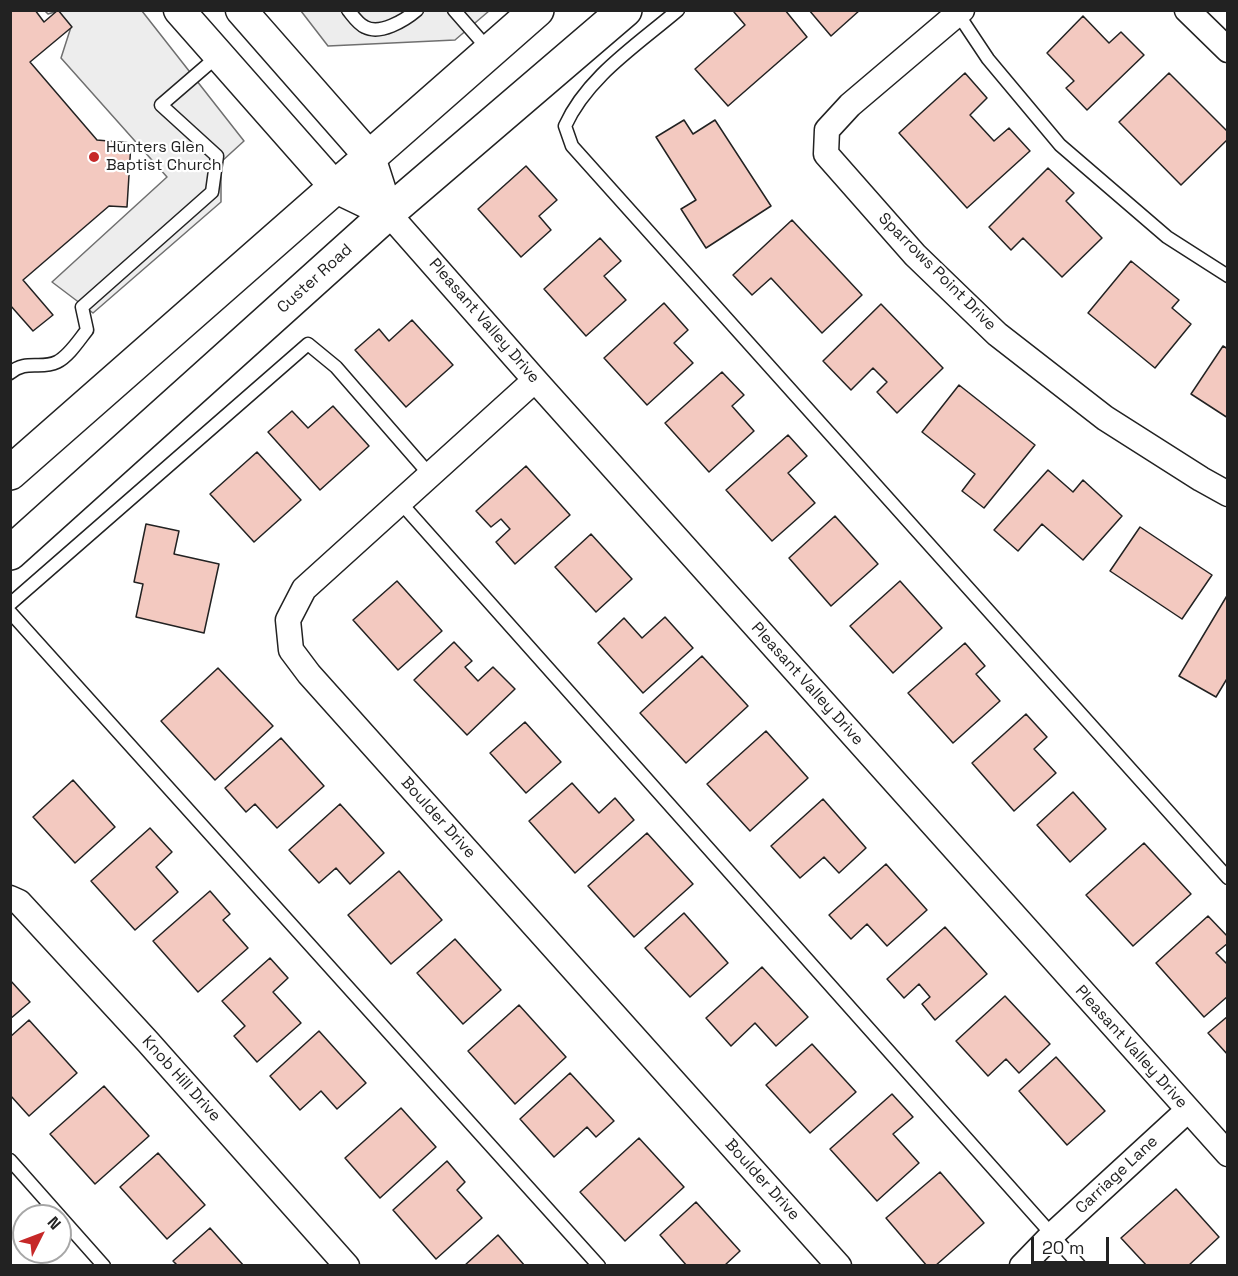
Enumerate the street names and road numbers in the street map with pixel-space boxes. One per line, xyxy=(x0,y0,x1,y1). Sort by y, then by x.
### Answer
street label: Sparrows Point Drive xyxy=(874,209,1000,335)
street label: Custer Road xyxy=(274,240,356,318)
street label: Pleasant Valley Drive xyxy=(425,255,543,387)
street label: Pleasant Valley Drive xyxy=(747,619,867,749)
street label: Boulder Drive xyxy=(397,774,479,862)
street label: Pleasant Valley Drive xyxy=(1071,982,1191,1112)
street label: Knob Hill Drive xyxy=(138,1032,224,1126)
street label: Carriage Lane xyxy=(1072,1132,1162,1218)
street label: Boulder Drive xyxy=(721,1136,803,1224)

